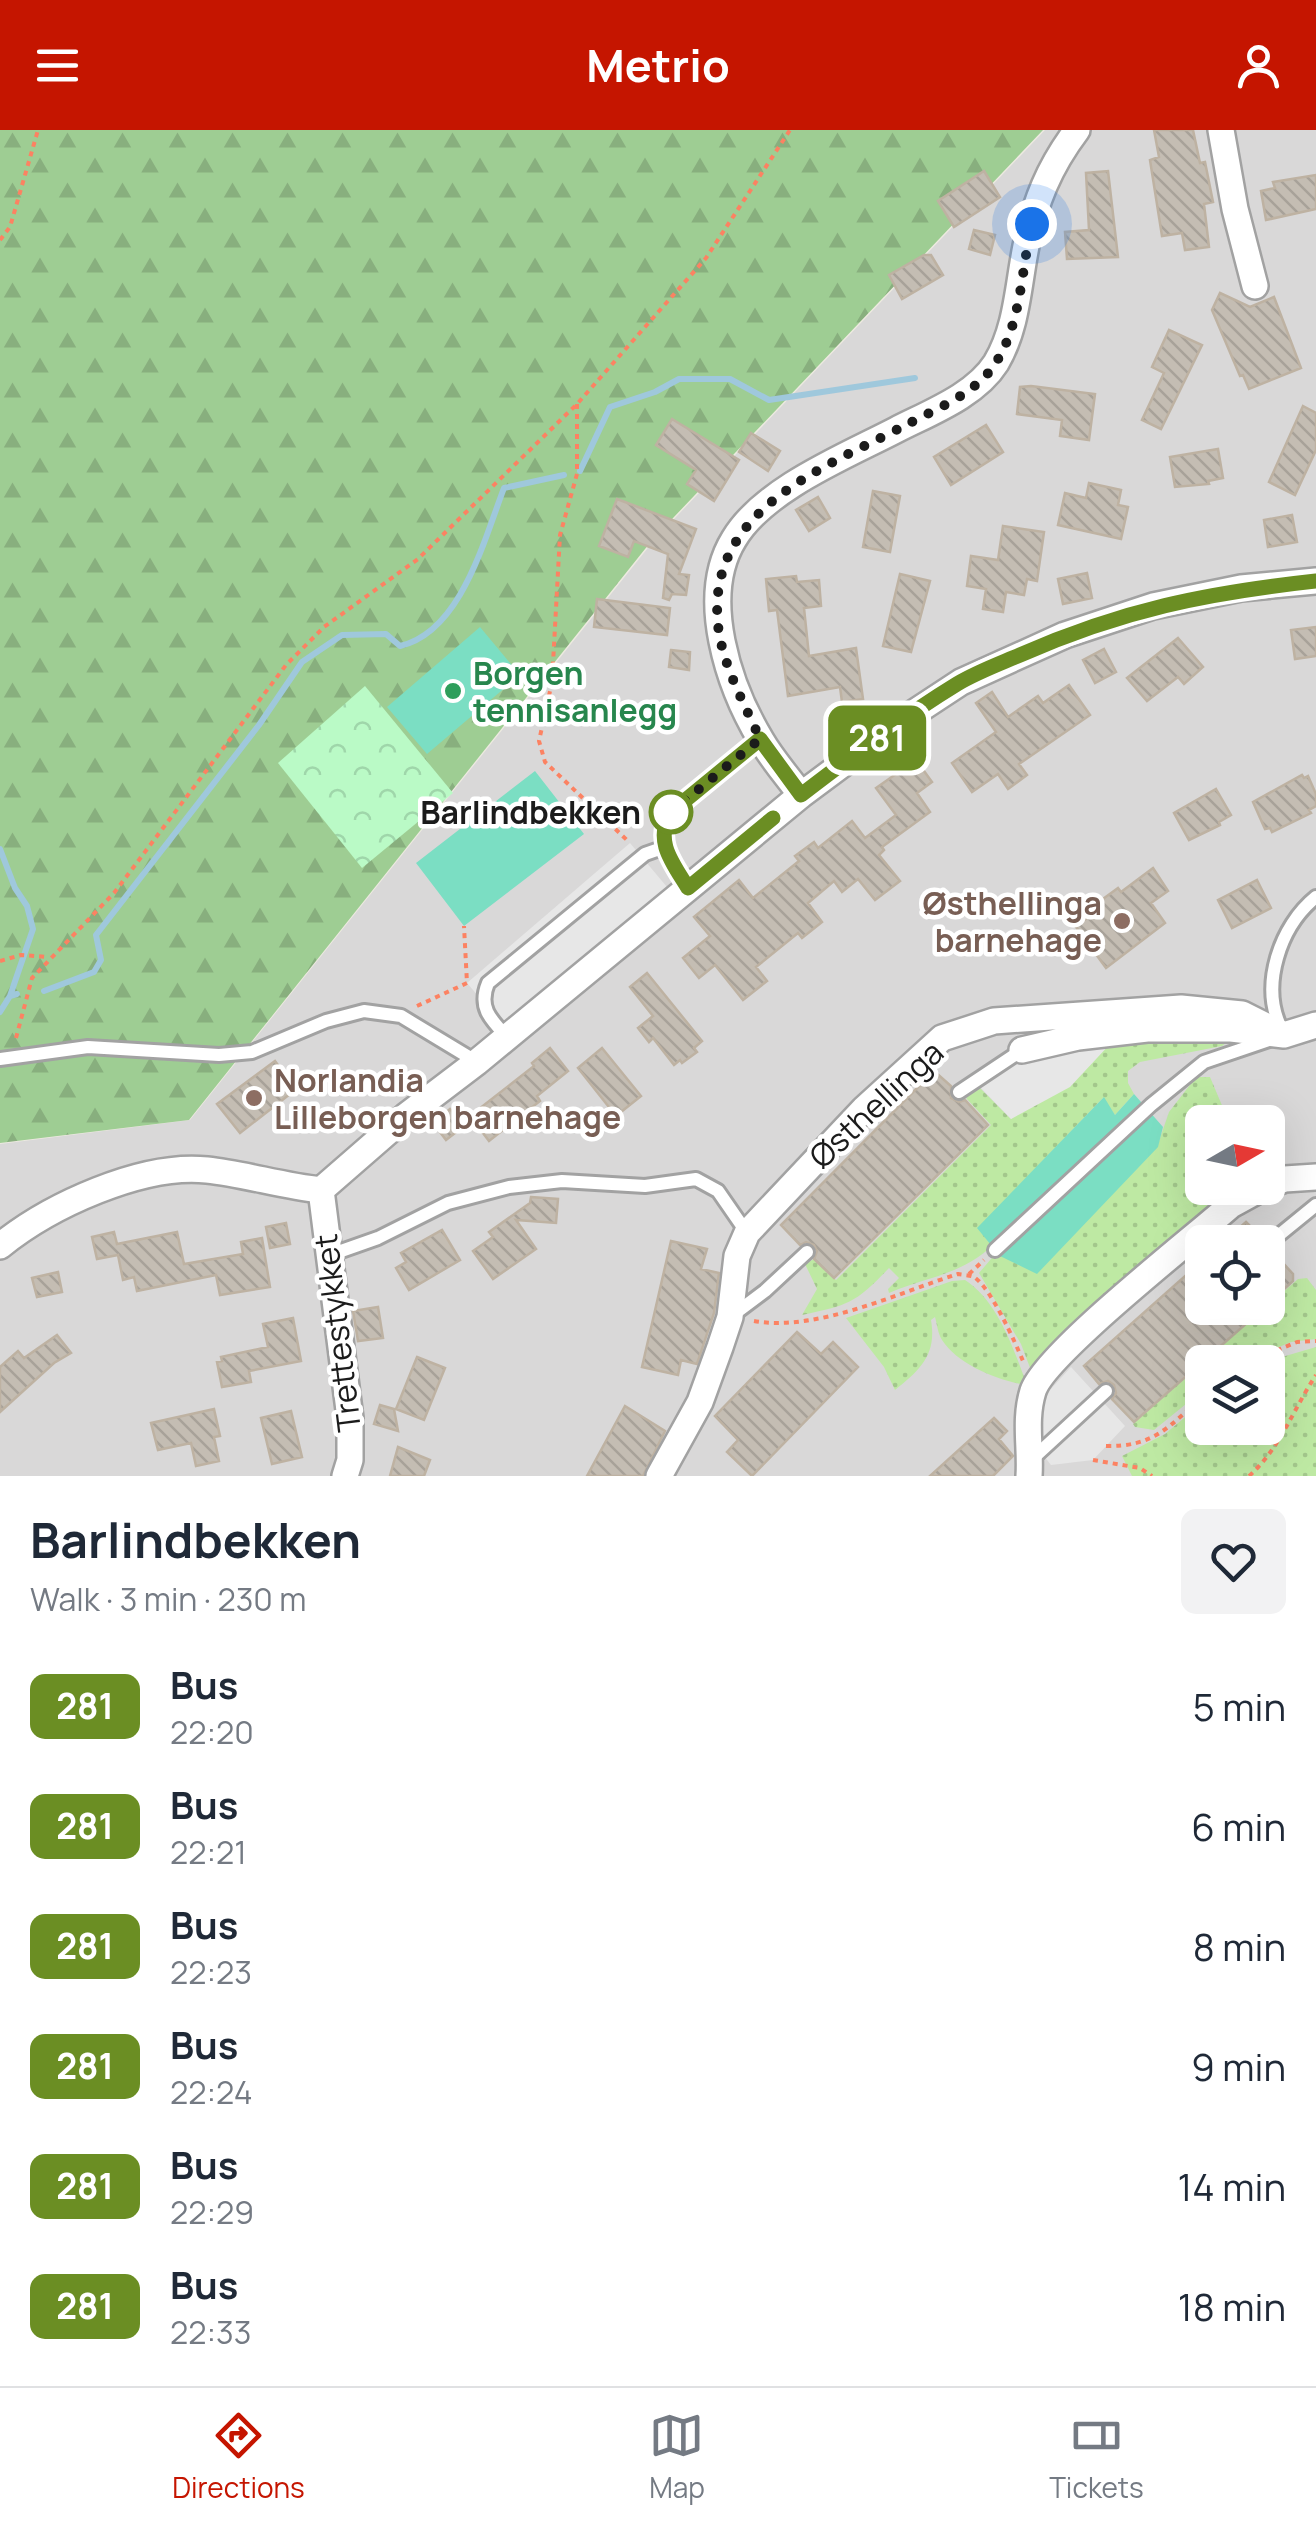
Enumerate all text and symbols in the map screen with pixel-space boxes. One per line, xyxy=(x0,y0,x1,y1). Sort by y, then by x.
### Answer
text: Metrio xyxy=(586,34,730,96)
icon: menu xyxy=(30,38,85,93)
icon: person xyxy=(1231,38,1286,93)
your location xyxy=(1007,199,1057,249)
place label: Borgen tennisanlegg xyxy=(473,651,677,732)
marker: Borgen tennisanlegg xyxy=(442,680,464,702)
line badge: 281 xyxy=(820,706,934,770)
text: 281 xyxy=(848,714,906,762)
place label: Barlindbekken xyxy=(420,790,641,834)
marker: Barlindbekken xyxy=(650,791,692,833)
place label: Østhellinga barnehage xyxy=(922,881,1102,962)
marker: Østhellinga barnehage xyxy=(1111,910,1133,932)
street label: Østhellinga xyxy=(799,1030,953,1178)
place label: Norlandia Lilleborgen barnehage xyxy=(274,1058,621,1139)
marker: Norlandia Lilleborgen barnehage xyxy=(243,1087,265,1109)
north arrow xyxy=(1185,1105,1285,1205)
map controls xyxy=(1185,1105,1285,1445)
button: locate xyxy=(1185,1225,1285,1325)
street label: Trettestykket xyxy=(303,1232,371,1434)
button: layers xyxy=(1185,1345,1285,1445)
text: Barlindbekken xyxy=(30,1507,361,1572)
button: heart xyxy=(1181,1509,1286,1614)
text: Walk · 3 min · 230 m xyxy=(30,1577,306,1621)
text: Bus xyxy=(170,1658,238,1710)
text: 5 min xyxy=(1193,1680,1286,1732)
text: 281 xyxy=(56,1682,114,1730)
text: 22:20 xyxy=(170,1710,254,1754)
text: Bus xyxy=(170,1778,238,1830)
text: 6 min xyxy=(1191,1800,1286,1852)
text: 281 xyxy=(56,1802,114,1850)
text: 22:21 xyxy=(170,1830,247,1874)
text: Bus xyxy=(170,1898,238,1950)
text: 8 min xyxy=(1193,1920,1286,1972)
text: 281 xyxy=(56,1922,114,1970)
text: 22:23 xyxy=(170,1950,252,1994)
text: Bus xyxy=(170,2018,238,2070)
text: 9 min xyxy=(1191,2040,1286,2092)
text: 281 xyxy=(56,2042,114,2090)
text: 22:24 xyxy=(170,2070,253,2114)
text: Bus xyxy=(170,2138,238,2190)
text: 14 min xyxy=(1178,2160,1286,2212)
text: 281 xyxy=(56,2162,114,2210)
text: 22:29 xyxy=(170,2190,254,2234)
text: Bus xyxy=(170,2258,238,2310)
text: 18 min xyxy=(1178,2280,1286,2332)
text: 281 xyxy=(56,2282,114,2330)
text: 22:33 xyxy=(170,2310,251,2354)
tab: Directions xyxy=(172,2408,305,2506)
tab: Map xyxy=(649,2408,705,2506)
tab: Tickets xyxy=(1049,2408,1144,2506)

